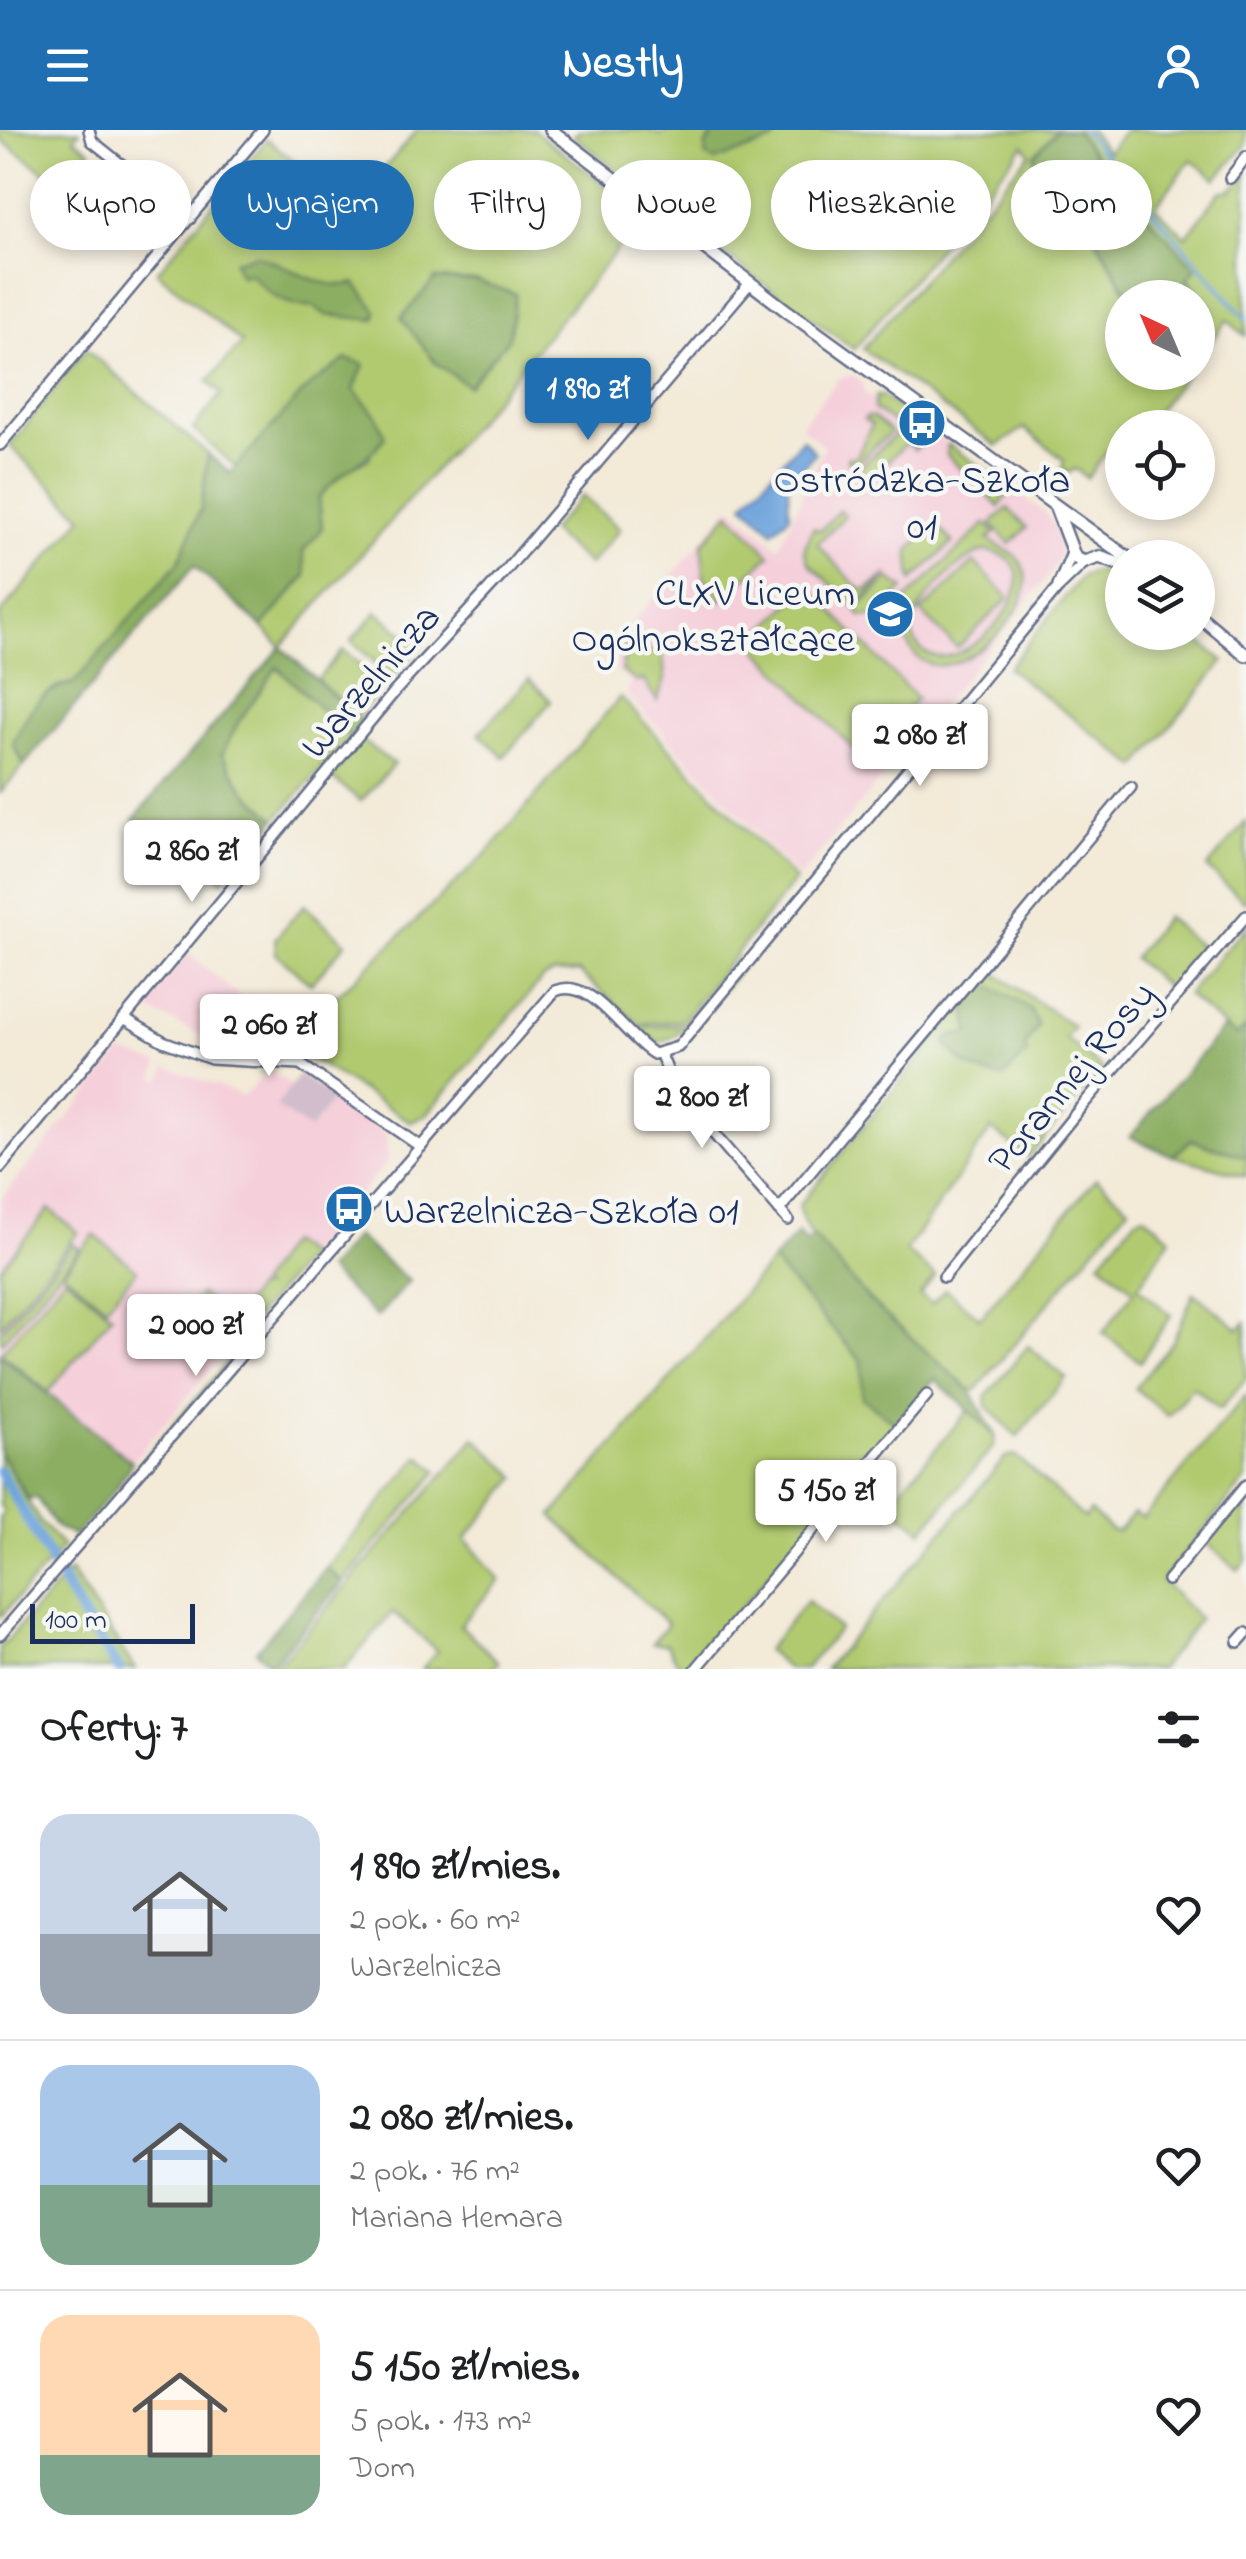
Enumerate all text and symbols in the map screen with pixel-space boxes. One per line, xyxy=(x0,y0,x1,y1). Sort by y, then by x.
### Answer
text: Nestly xyxy=(562,32,684,98)
icon: menu xyxy=(40,38,95,93)
icon: person xyxy=(1151,38,1206,93)
chip: Kupno xyxy=(30,160,191,250)
chip: Wynajem xyxy=(211,160,414,250)
chip: Filtry xyxy=(434,160,581,250)
chip: Nowe xyxy=(601,160,751,250)
chip: Mieszkanie xyxy=(771,160,991,250)
chip: Dom xyxy=(1011,160,1152,250)
north arrow xyxy=(1105,280,1215,390)
map controls xyxy=(1105,280,1215,650)
pin: 1 890 zł xyxy=(485,358,691,443)
text: 1 890 zł xyxy=(547,367,629,414)
bus stop icon: Ostródzka-Szkoła 01 xyxy=(896,397,948,449)
button: locate xyxy=(1105,410,1215,520)
place label: Ostródzka-Szkoła 01 xyxy=(774,453,1070,558)
button: layers xyxy=(1105,540,1215,650)
place label: CLXV Liceum Ogólnokształcące xyxy=(571,566,855,671)
school or university icon: CLXV Liceum Ogólnokształcące xyxy=(864,588,916,640)
street label: Warzelnicza xyxy=(288,592,457,774)
pin: 2 080 zł xyxy=(817,704,1023,789)
text: 2 080 zł xyxy=(874,713,966,760)
pin: 2 860 zł xyxy=(89,820,295,905)
text: 2 860 zł xyxy=(146,829,238,876)
street label: Porannej Rosy xyxy=(975,969,1172,1188)
pin: 2 060 zł xyxy=(166,994,372,1079)
text: 2 060 zł xyxy=(222,1003,316,1050)
pin: 2 800 zł xyxy=(599,1066,805,1151)
text: 2 800 zł xyxy=(656,1075,748,1122)
bus stop icon: Warzelnicza-Szkoła 01 xyxy=(323,1183,375,1235)
place label: Warzelnicza-Szkoła 01 xyxy=(384,1184,739,1243)
pin: 2 000 zł xyxy=(93,1294,299,1379)
text: 2 000 zł xyxy=(149,1303,243,1350)
pin: 5 150 zł xyxy=(723,1460,929,1545)
text: 5 150 zł xyxy=(777,1469,875,1516)
scale bar xyxy=(30,1599,195,1644)
text: 100 m xyxy=(45,1601,107,1642)
text: Oferty: 7 xyxy=(40,1699,188,1760)
icon: filters xyxy=(1151,1702,1206,1757)
text: 1 890 zł/mies. xyxy=(350,1837,560,1898)
icon: home xyxy=(120,1854,240,1974)
icon: heart xyxy=(1151,1887,1206,1942)
text: 2 pok. · 60 m² xyxy=(350,1898,521,1945)
text: Warzelnicza xyxy=(350,1945,502,1992)
text: 2 080 zł/mies. xyxy=(350,2088,573,2149)
icon: home xyxy=(120,2105,240,2225)
icon: heart xyxy=(1151,2138,1206,2193)
text: 2 pok. · 76 m² xyxy=(350,2149,520,2196)
text: Mariana Hemara xyxy=(350,2196,563,2243)
text: 5 150 zł/mies. xyxy=(350,2338,580,2399)
icon: home xyxy=(120,2355,240,2475)
icon: heart xyxy=(1151,2388,1206,2443)
text: 5 pok. · 173 m² xyxy=(350,2399,532,2446)
text: Dom xyxy=(350,2446,415,2493)

